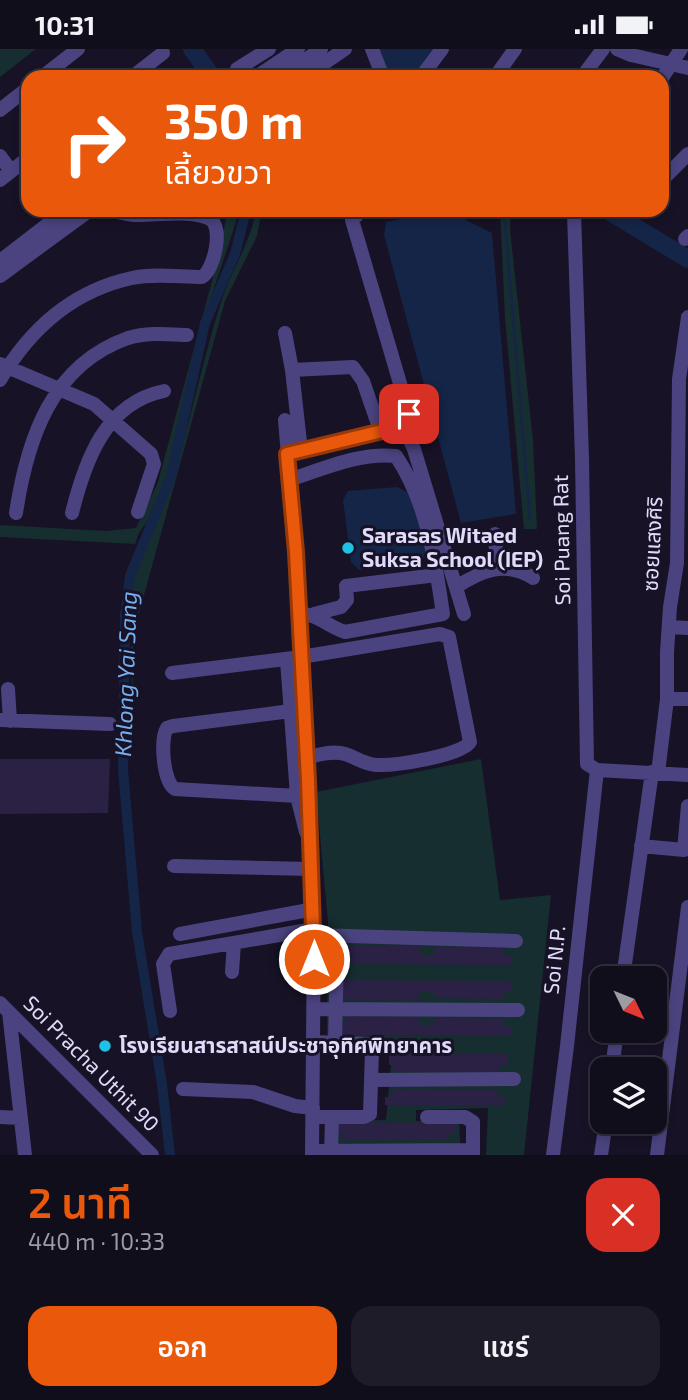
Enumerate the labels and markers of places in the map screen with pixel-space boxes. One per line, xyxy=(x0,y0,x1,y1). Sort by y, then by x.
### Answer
pin xyxy=(379,384,439,444)
place label: Sarasas Witaed Suksa School (IEP) xyxy=(362,522,543,571)
marker: Sarasas Witaed Suksa School (IEP) xyxy=(340,540,356,556)
place label: โรงเรียนสารสาสน์ประชาอุทิศพิทยาคาร xyxy=(119,1032,452,1059)
marker: โรงเรียนสารสาสน์ประชาอุทิศพิทยาคาร xyxy=(97,1038,113,1054)

